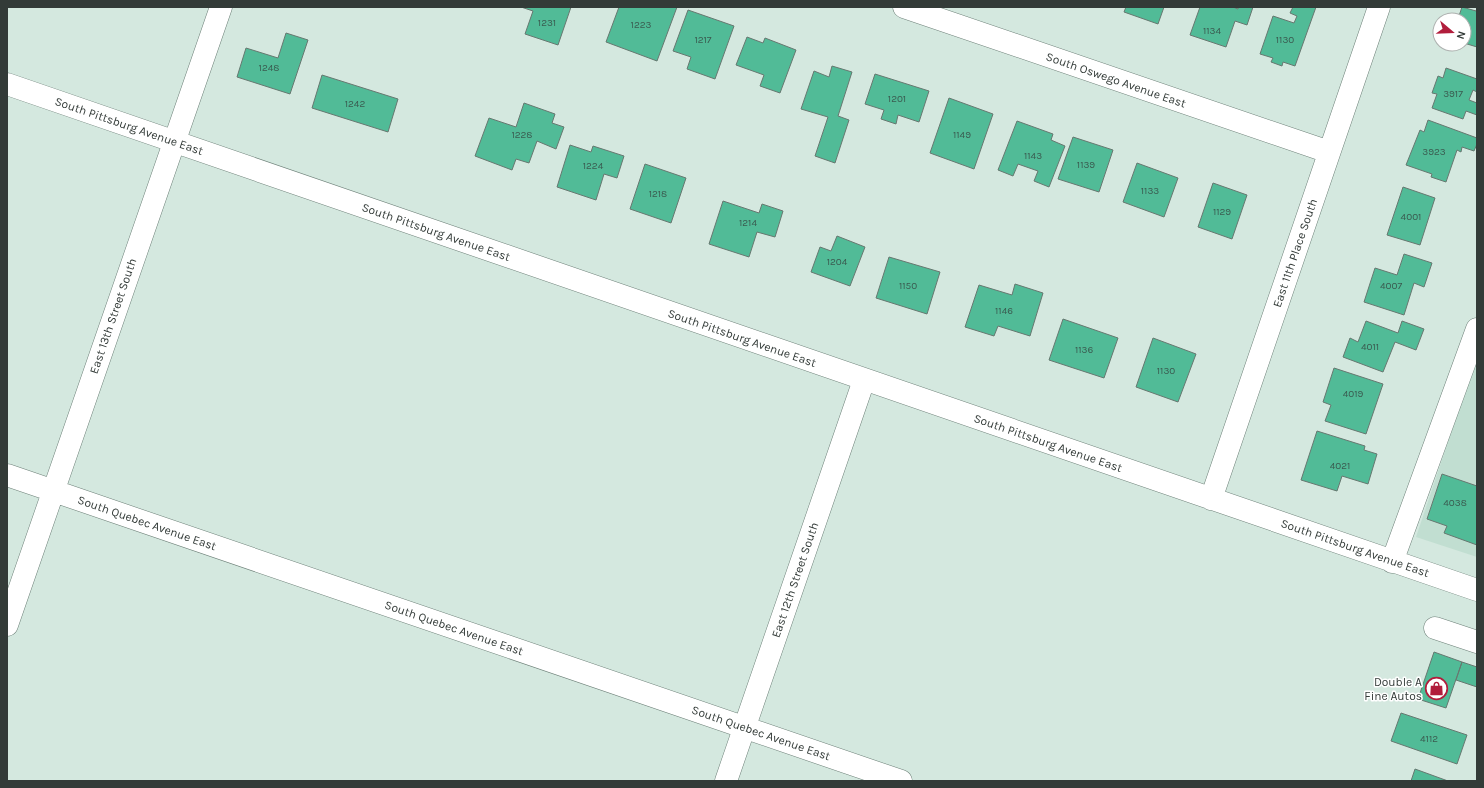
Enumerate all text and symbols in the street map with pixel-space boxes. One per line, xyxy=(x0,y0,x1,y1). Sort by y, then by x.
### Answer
north arrow xyxy=(1432,12,1472,52)
house number: 1231 xyxy=(538,17,556,29)
house number: 1223 xyxy=(631,19,651,31)
house number: 1134 xyxy=(1203,25,1221,37)
text: N xyxy=(1454,29,1468,41)
house number: 1217 xyxy=(694,34,712,46)
house number: 1130 xyxy=(1276,34,1294,46)
street label: South Oswego Avenue East xyxy=(1044,49,1188,111)
house number: 1248 xyxy=(259,62,279,74)
house number: 3917 xyxy=(1443,88,1463,100)
house number: 1201 xyxy=(888,93,906,105)
street label: South Pittsburg Avenue East xyxy=(53,94,205,158)
house number: 1242 xyxy=(345,98,365,110)
house number: 1228 xyxy=(511,129,533,141)
house number: 1149 xyxy=(953,129,971,141)
house number: 3923 xyxy=(1422,146,1446,158)
house number: 1143 xyxy=(1024,150,1042,162)
house number: 1139 xyxy=(1077,159,1095,171)
house number: 1224 xyxy=(583,160,604,172)
house number: 1133 xyxy=(1141,185,1159,197)
house number: 1218 xyxy=(649,188,667,200)
street label: East 11th Place South xyxy=(1270,197,1320,309)
street label: South Pittsburg Avenue East xyxy=(360,200,512,264)
house number: 1129 xyxy=(1213,206,1231,218)
house number: 4001 xyxy=(1401,211,1421,223)
house number: 1214 xyxy=(739,217,757,229)
street label: East 13th Street South xyxy=(87,256,139,376)
house number: 1204 xyxy=(827,256,848,268)
house number: 1150 xyxy=(899,280,917,292)
house number: 4007 xyxy=(1380,280,1402,292)
house number: 1146 xyxy=(995,305,1013,317)
street label: South Pittsburg Avenue East xyxy=(666,306,818,370)
house number: 4011 xyxy=(1361,341,1379,353)
house number: 1136 xyxy=(1075,344,1093,356)
house number: 1130 xyxy=(1157,365,1175,377)
house number: 4019 xyxy=(1343,388,1364,400)
street label: South Pittsburg Avenue East xyxy=(972,411,1124,475)
house number: 4021 xyxy=(1330,460,1350,472)
street label: South Quebec Avenue East xyxy=(76,493,219,554)
house number: 4038 xyxy=(1443,497,1467,509)
street label: South Pittsburg Avenue East xyxy=(1279,516,1431,580)
street label: East 12th Street South xyxy=(769,520,821,640)
street label: South Quebec Avenue East xyxy=(383,598,526,659)
place label: Double A Fine Autos xyxy=(1364,675,1422,703)
shop icon: Double A Fine Autos xyxy=(1424,676,1450,702)
street label: South Quebec Avenue East xyxy=(690,703,833,764)
house number: 4112 xyxy=(1420,733,1438,745)

